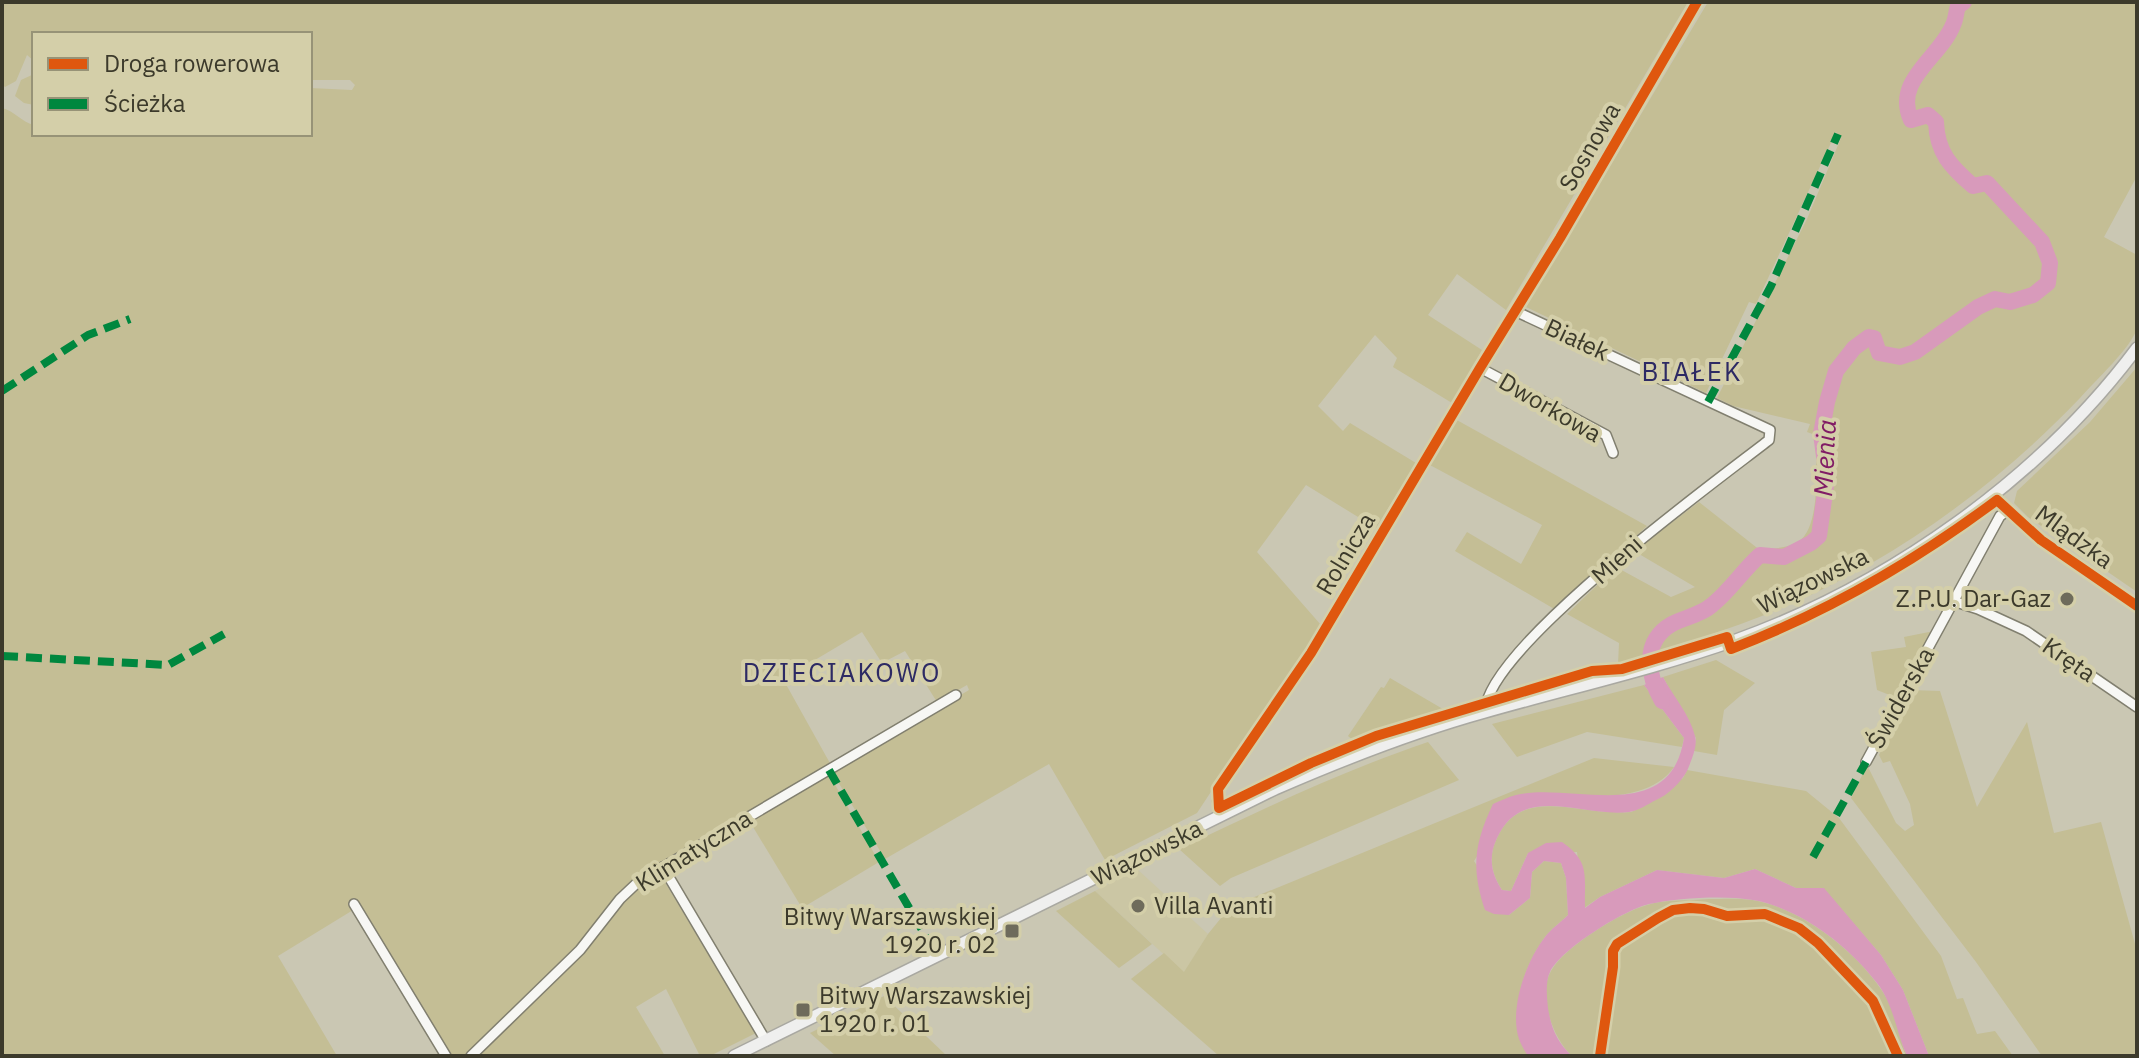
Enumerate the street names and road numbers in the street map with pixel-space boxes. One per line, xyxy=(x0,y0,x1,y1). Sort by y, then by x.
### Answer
street label: Sosnowa xyxy=(1551,96,1627,197)
street label: Białek xyxy=(1540,310,1615,368)
street label: Dworkowa xyxy=(1493,365,1608,449)
street label: Mlądzka xyxy=(2029,497,2120,575)
street label: Rolnicza xyxy=(1308,506,1382,601)
street label: Mieni xyxy=(1584,528,1649,591)
street label: Wiązowska xyxy=(1752,539,1874,621)
street label: Kręta xyxy=(2037,629,2103,689)
street label: Świderska xyxy=(1859,641,1941,754)
street label: Klimatyczna xyxy=(629,802,758,899)
street label: Wiązowska xyxy=(1086,811,1208,893)

